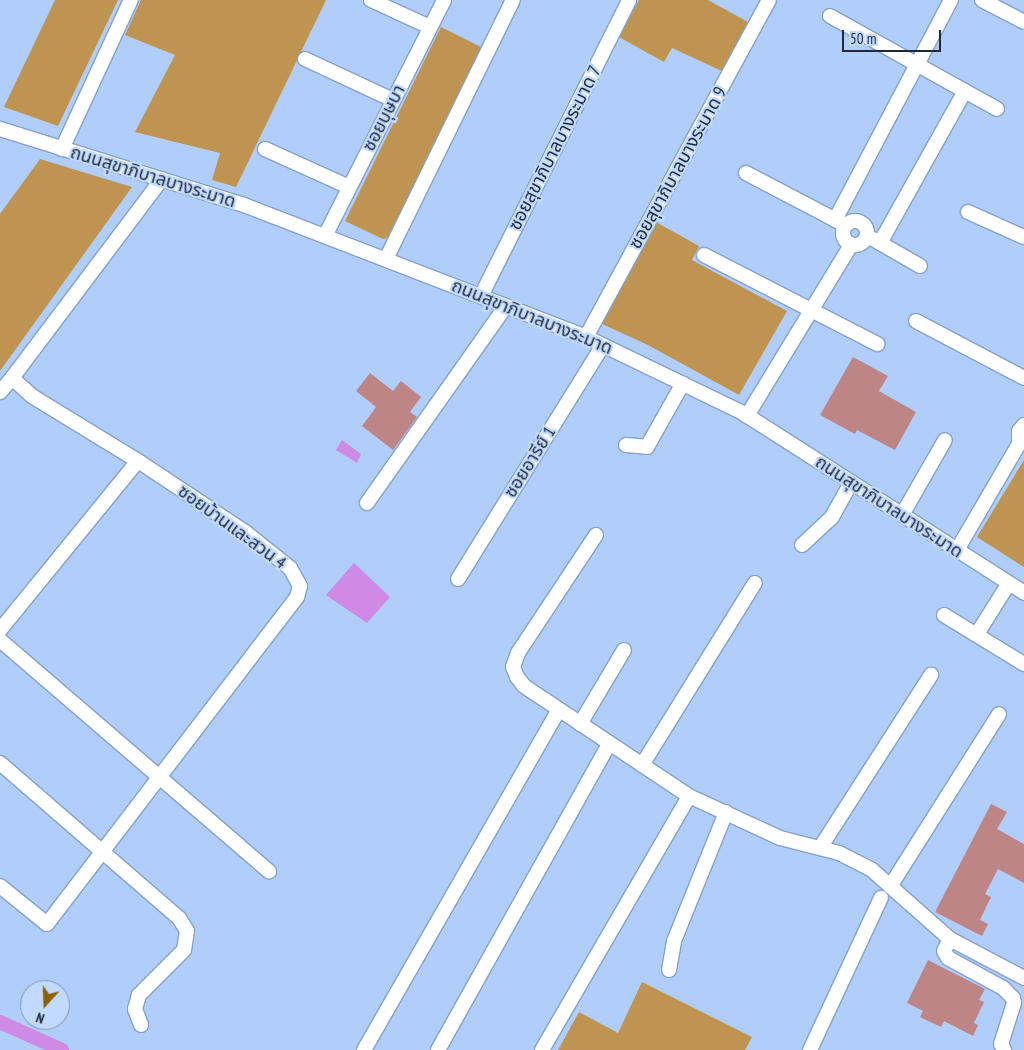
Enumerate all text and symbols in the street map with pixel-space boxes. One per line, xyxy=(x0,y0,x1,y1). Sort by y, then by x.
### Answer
scale bar xyxy=(844,20,943,52)
text: 50 m xyxy=(850,29,876,48)
street label: ซอยสุขาภิบาลบางระมาด 7 xyxy=(504,62,606,234)
street label: ซอยบุษบา xyxy=(358,81,410,155)
street label: ซอยสุขาภิบาลบางระมาด 9 xyxy=(624,83,732,253)
street label: ถนนสุขาภิบาลบางระมาด xyxy=(68,142,238,212)
street label: ถนนสุขาภิบาลบางระมาด xyxy=(448,275,616,359)
street label: ซอยอารีย์ 1 xyxy=(500,422,560,502)
street label: ถนนสุขาภิบาลบางระมาด xyxy=(811,451,967,563)
street label: ซอยบ้านและสวน 4 xyxy=(174,480,290,574)
north arrow xyxy=(20,980,70,1030)
text: N xyxy=(34,1008,47,1028)

